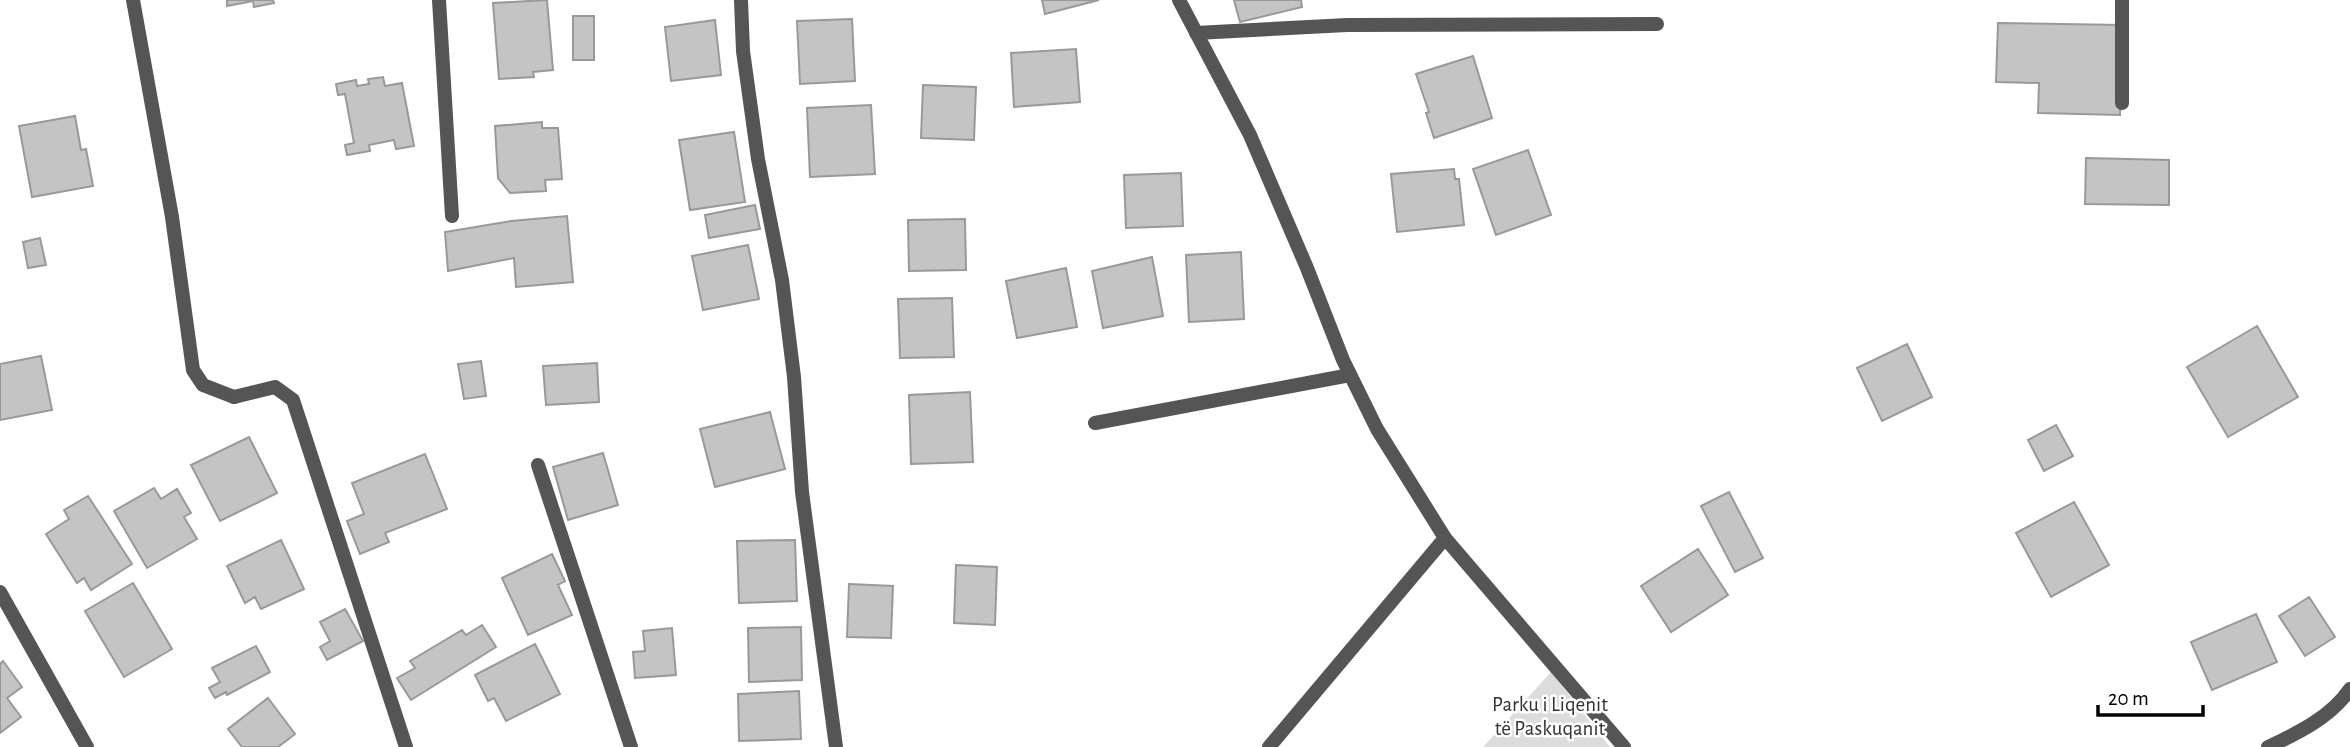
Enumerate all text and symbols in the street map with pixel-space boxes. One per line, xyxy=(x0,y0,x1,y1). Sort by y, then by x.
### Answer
scale bar xyxy=(2098,674,2203,718)
text: 20 m xyxy=(2108,688,2149,709)
park label: Parku i Liqenit të Paskuqanit xyxy=(1492,694,1608,739)

